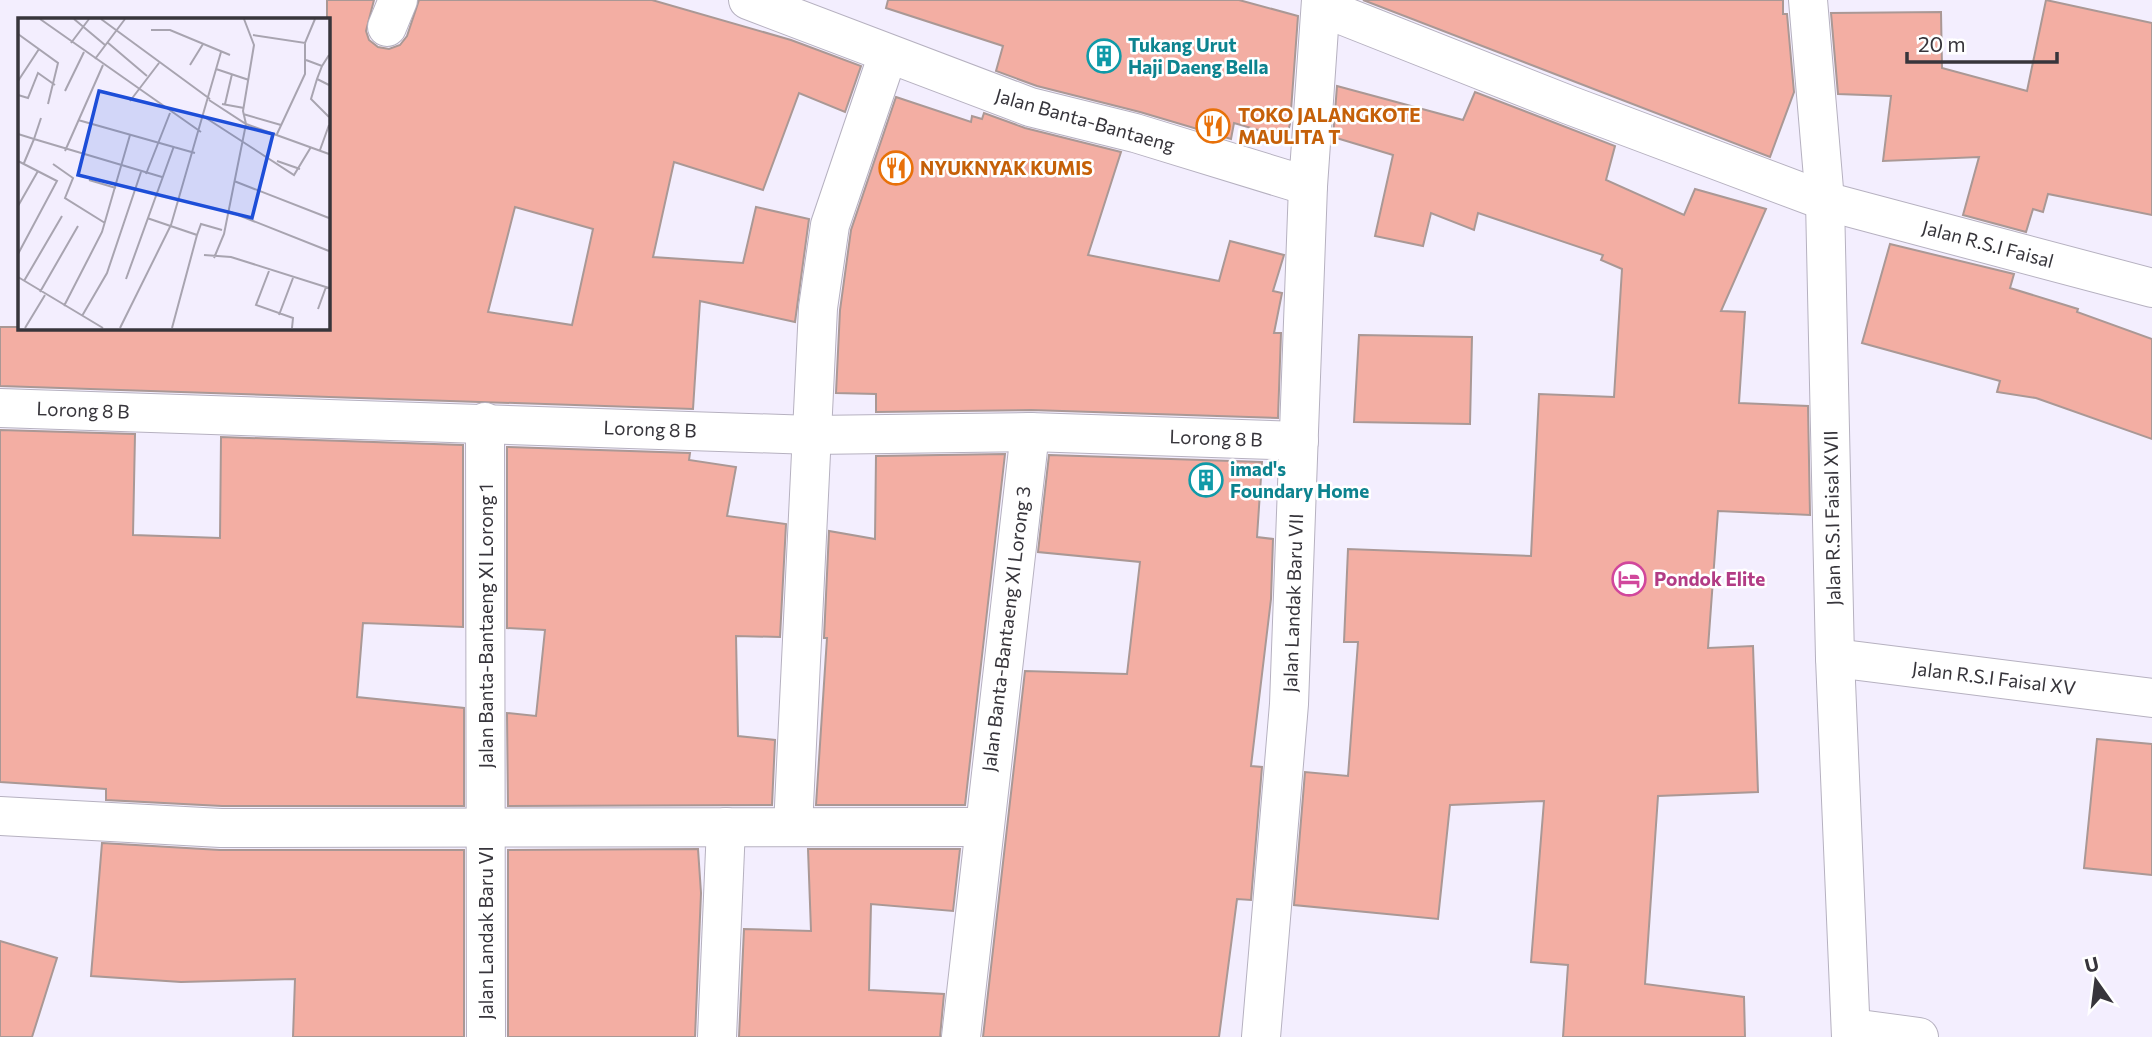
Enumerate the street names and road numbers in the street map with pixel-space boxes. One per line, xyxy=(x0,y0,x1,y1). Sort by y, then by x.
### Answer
street label: Jalan Banta-Bantaeng xyxy=(993,83,1178,156)
street label: Jalan R.S.I Faisal xyxy=(1920,215,2056,272)
street label: Lorong 8 B xyxy=(36,396,130,423)
street label: Lorong 8 B xyxy=(603,415,697,442)
street label: Lorong 8 B xyxy=(1169,424,1263,451)
street label: Jalan R.S.I Faisal XVII xyxy=(1818,430,1845,606)
street label: Jalan Banta-Bantaeng XI Lorong 1 xyxy=(474,484,497,768)
street label: Jalan Banta-Bantaeng XI Lorong 3 xyxy=(977,485,1034,773)
street label: Jalan Landak Baru VII xyxy=(1278,513,1307,693)
street label: Jalan R.S.I Faisal XV xyxy=(1911,656,2077,699)
street label: Jalan Landak Baru VI xyxy=(474,846,497,1020)

